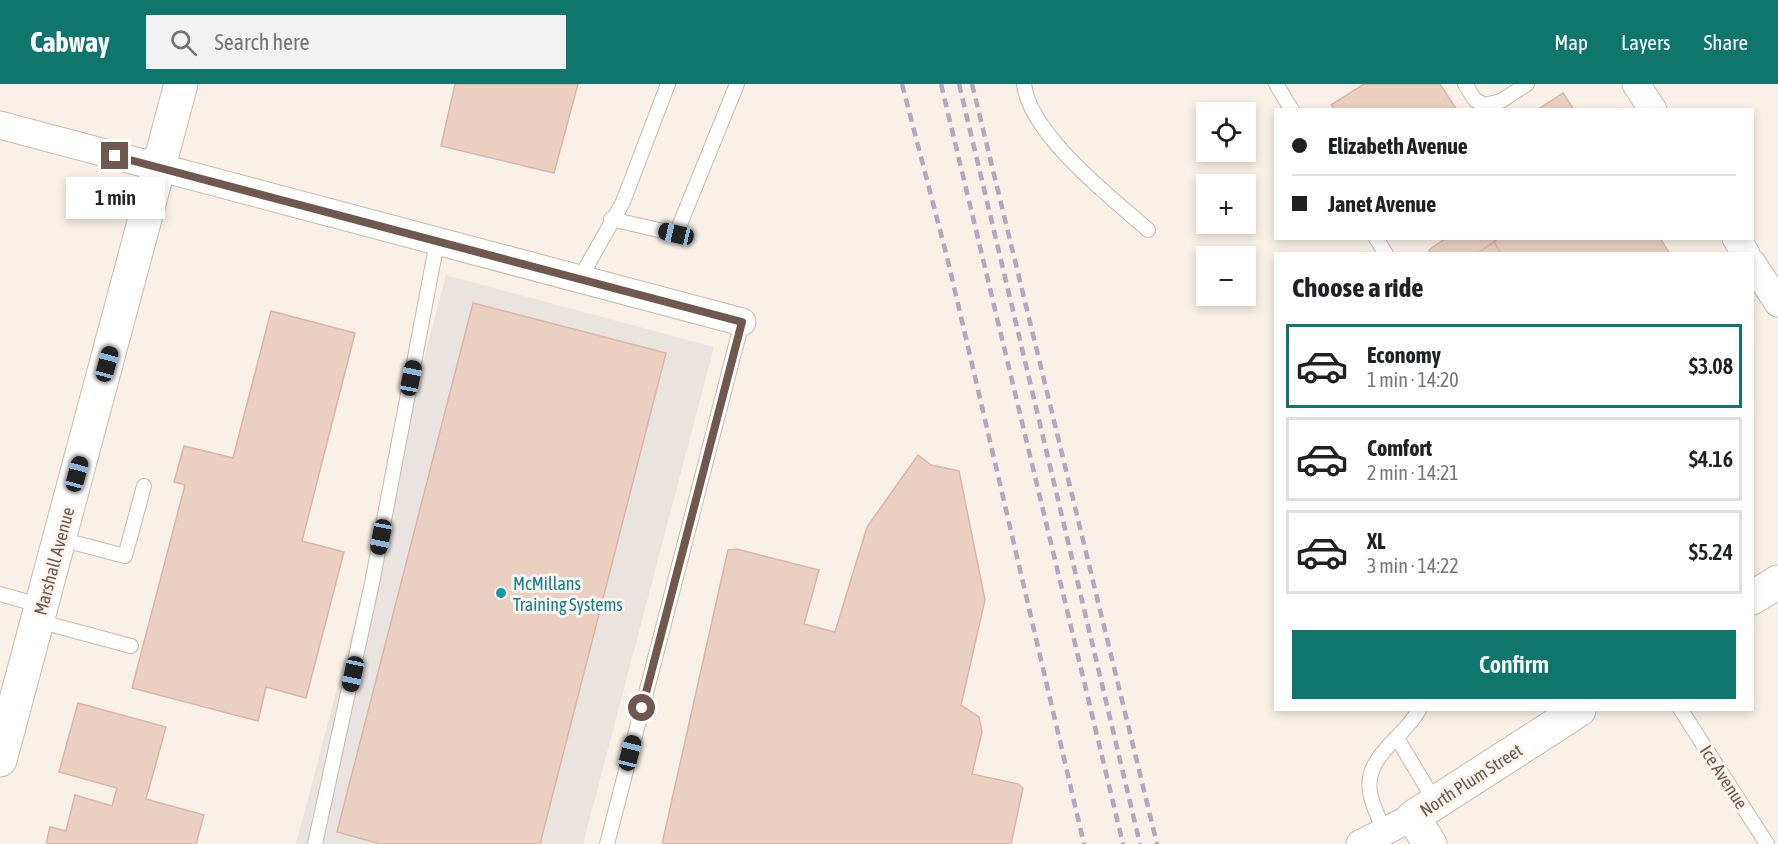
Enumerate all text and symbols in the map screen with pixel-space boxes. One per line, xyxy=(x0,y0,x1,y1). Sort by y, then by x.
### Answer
search box xyxy=(146,15,566,69)
text: Cabway xyxy=(30,26,110,58)
icon: search xyxy=(167,26,200,59)
text: Search here xyxy=(215,29,310,55)
text: Map xyxy=(1554,30,1588,54)
text: Layers xyxy=(1621,30,1671,54)
text: Share xyxy=(1704,30,1748,54)
map controls xyxy=(1196,102,1256,306)
button: locate xyxy=(1196,102,1256,162)
text: Elizabeth Avenue xyxy=(1328,133,1468,159)
route end xyxy=(101,142,128,169)
button: + xyxy=(1196,174,1256,234)
callout: 1 min xyxy=(66,177,164,219)
text: 1 min xyxy=(95,186,136,209)
text: Janet Avenue xyxy=(1328,191,1436,217)
car xyxy=(656,221,696,247)
button: − xyxy=(1196,246,1256,306)
text: Choose a ride xyxy=(1292,272,1424,303)
icon: car xyxy=(1295,339,1349,393)
text: Economy xyxy=(1367,342,1441,368)
car xyxy=(94,344,120,384)
text: $3.08 xyxy=(1689,353,1733,379)
car xyxy=(399,359,423,397)
text: 1 min · 14:20 xyxy=(1367,368,1459,391)
icon: car xyxy=(1295,432,1349,486)
text: Comfort xyxy=(1367,435,1432,461)
text: $4.16 xyxy=(1689,446,1733,472)
car xyxy=(64,454,90,494)
text: 2 min · 14:21 xyxy=(1367,461,1459,484)
street label: Marshall Avenue xyxy=(29,505,79,617)
car xyxy=(369,518,393,556)
icon: car xyxy=(1295,525,1349,579)
text: XL xyxy=(1367,528,1385,554)
text: $5.24 xyxy=(1689,539,1733,565)
text: 3 min · 14:22 xyxy=(1367,554,1459,577)
place label: McMillans Training Systems xyxy=(513,573,623,615)
marker: McMillans Training Systems xyxy=(494,586,508,600)
button: Confirm xyxy=(1292,630,1736,699)
car xyxy=(340,655,366,693)
route start xyxy=(628,694,655,721)
car xyxy=(617,733,643,773)
street label: North Plum Street xyxy=(1416,739,1526,821)
street label: Ice Avenue xyxy=(1696,741,1752,813)

